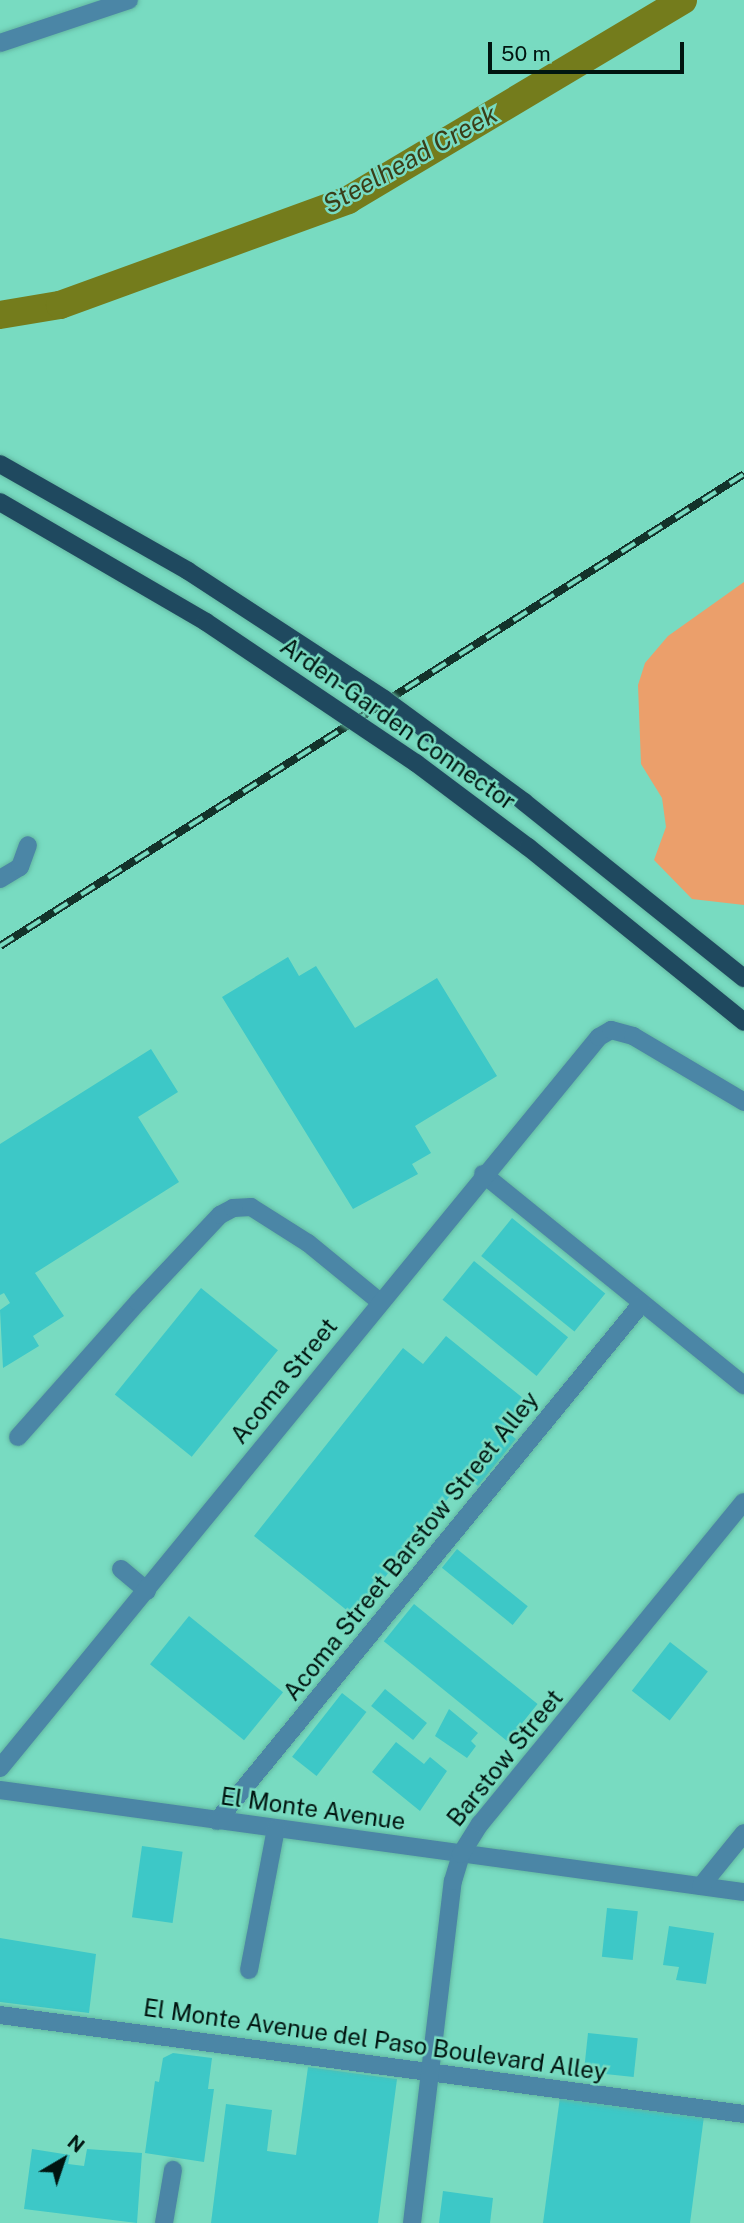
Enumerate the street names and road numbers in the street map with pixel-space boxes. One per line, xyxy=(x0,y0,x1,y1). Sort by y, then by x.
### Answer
street label: Arden-Garden Connector xyxy=(275,632,521,816)
street label: Acoma Street xyxy=(225,1312,343,1450)
street label: Acoma Street Barstow Street Alley xyxy=(277,1386,545,1706)
street label: Barstow Street xyxy=(441,1684,569,1832)
street label: El Monte Avenue xyxy=(219,1782,407,1836)
street label: El Monte Avenue del Paso Boulevard Alley xyxy=(141,1993,609,2087)

